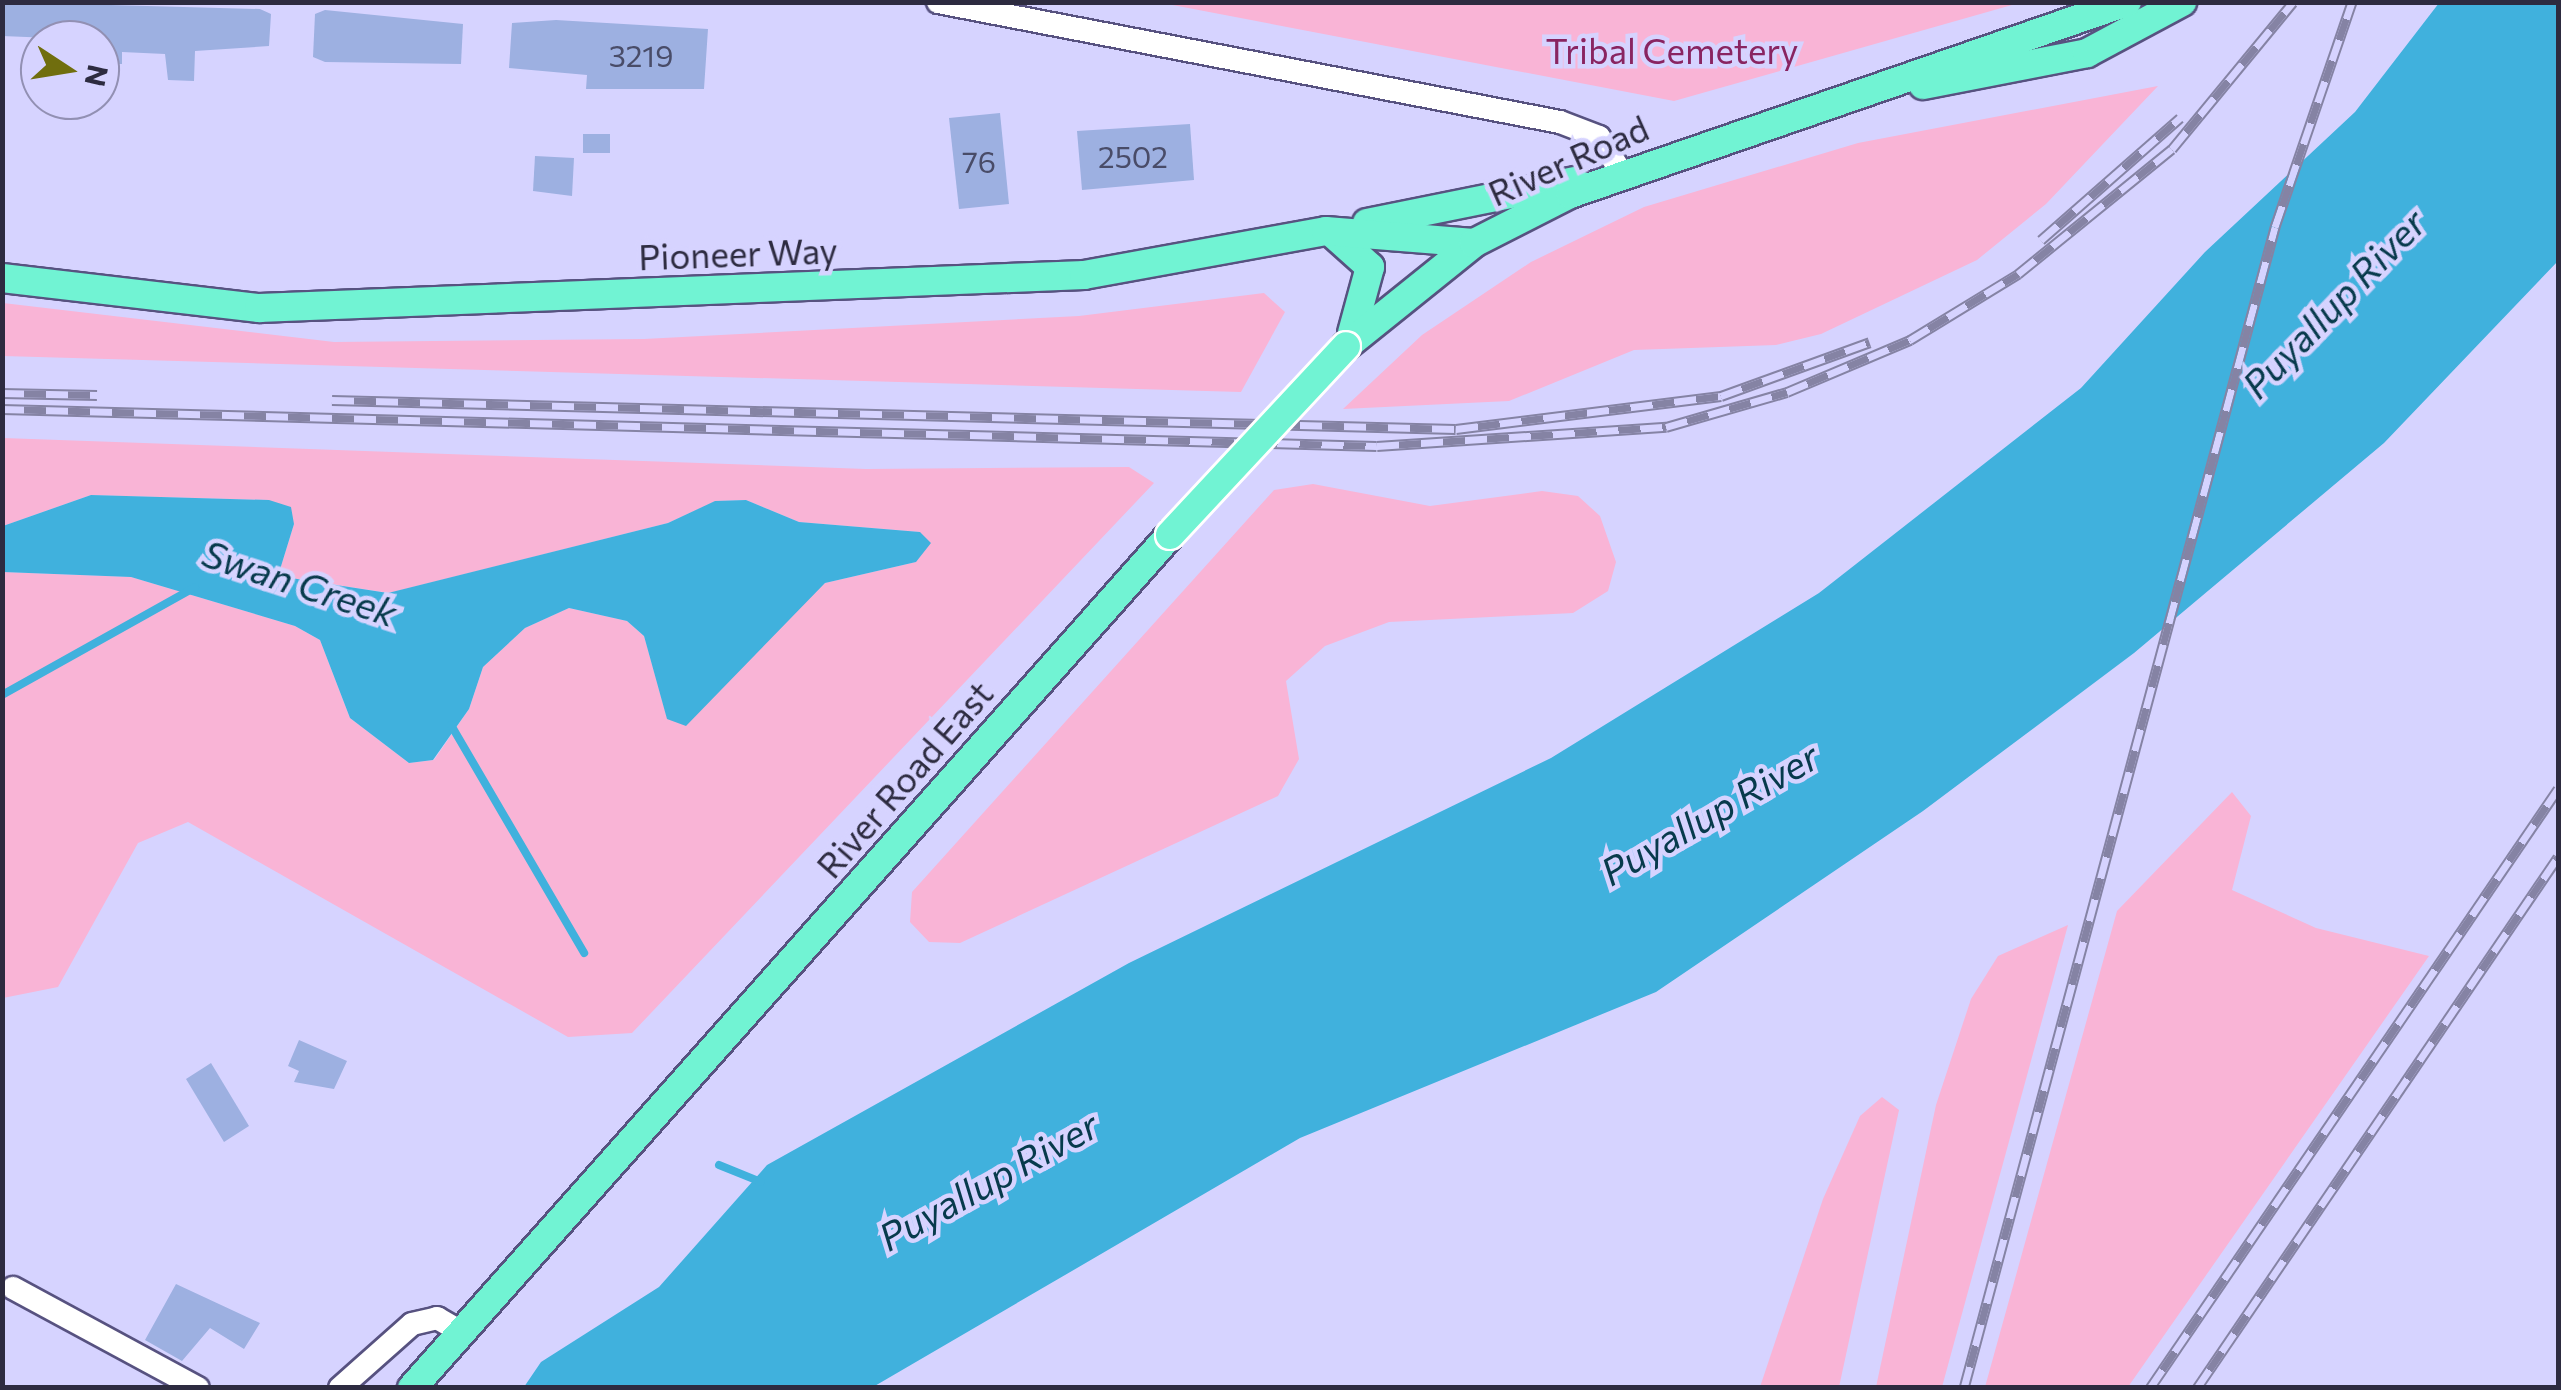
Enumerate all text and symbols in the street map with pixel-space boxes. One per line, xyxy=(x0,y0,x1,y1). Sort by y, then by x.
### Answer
north arrow xyxy=(20,20,120,120)
park label: Tribal Cemetery xyxy=(1546,29,1798,71)
house number: 3219 xyxy=(609,37,673,73)
text: N xyxy=(79,62,116,90)
street label: River Road xyxy=(1482,106,1654,214)
house number: 2502 xyxy=(1098,138,1168,174)
house number: 76 xyxy=(962,143,996,179)
water label: Puyallup River xyxy=(2232,199,2434,407)
street label: Pioneer Way xyxy=(638,229,838,277)
water label: Swan Creek xyxy=(197,529,403,635)
street label: River Road East xyxy=(807,672,1001,886)
water label: Puyallup River xyxy=(1592,732,1826,894)
water label: Puyallup River xyxy=(870,1101,1106,1259)

